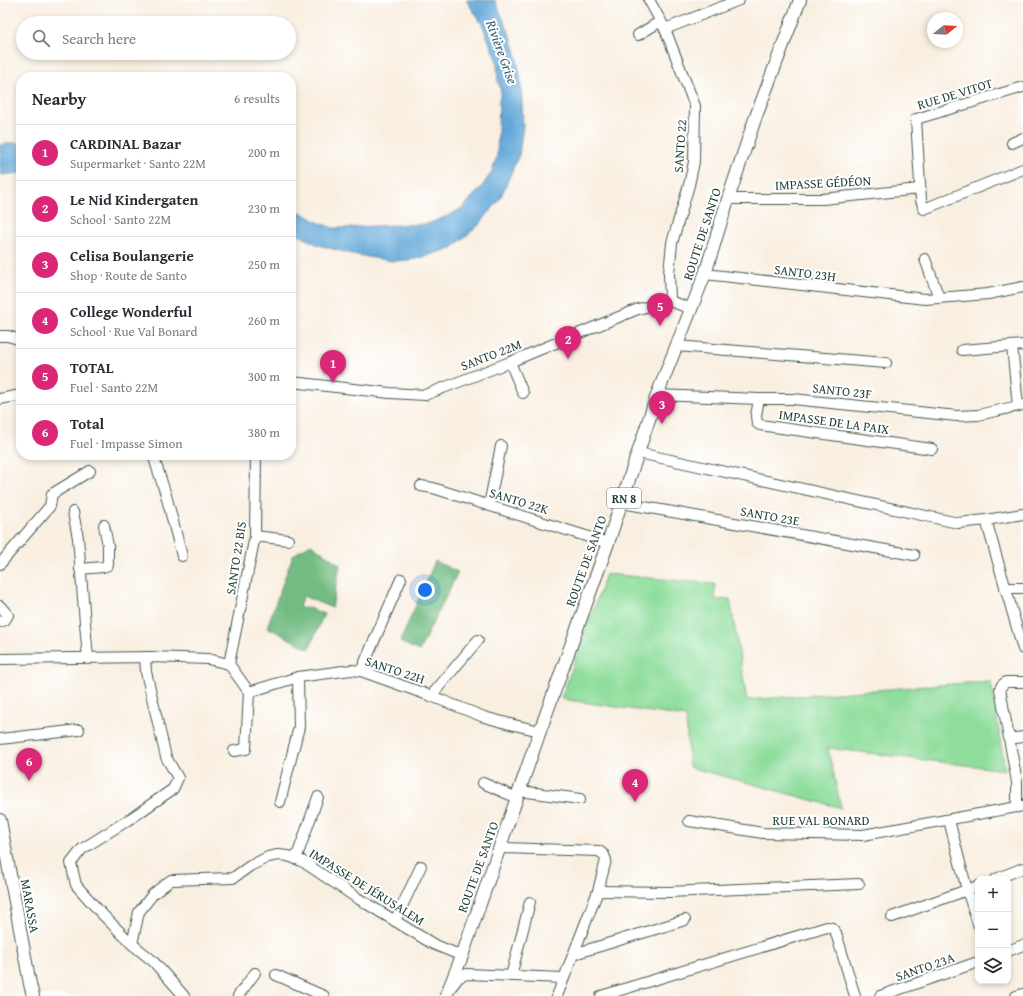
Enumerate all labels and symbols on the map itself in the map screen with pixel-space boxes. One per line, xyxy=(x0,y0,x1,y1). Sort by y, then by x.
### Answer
north arrow xyxy=(927,12,963,48)
water label: Rivière Grise xyxy=(481,16,523,87)
street label: RUE DE VITOT xyxy=(915,73,996,114)
street label: SANTO 22 xyxy=(669,119,691,173)
street label: IMPASSE GÉDÉON xyxy=(775,171,872,195)
street label: ROUTE DE SANTO xyxy=(678,185,726,283)
street label: SANTO 23H xyxy=(773,260,837,286)
pin: 5 xyxy=(647,293,673,326)
pin: 2 xyxy=(555,326,581,359)
street label: SANTO 22M xyxy=(458,335,525,375)
pin: 1 xyxy=(320,350,346,383)
street label: SANTO 23F xyxy=(811,378,873,404)
pin: 3 xyxy=(649,391,675,424)
street label: IMPASSE DE LA PAIX xyxy=(777,405,891,439)
street label: SANTO 22K xyxy=(487,483,551,519)
road number: RN 8 xyxy=(607,488,641,508)
street label: SANTO 23E xyxy=(739,501,802,531)
street label: ROUTE DE SANTO xyxy=(561,513,611,609)
street label: SANTO 22 BIS xyxy=(221,520,251,596)
your location xyxy=(415,580,435,600)
street label: SANTO 22H xyxy=(363,651,428,689)
pin: 6 xyxy=(16,748,42,781)
pin: 4 xyxy=(622,769,648,802)
street label: RUE VAL BONARD xyxy=(773,811,870,830)
street label: ROUTE DE SANTO xyxy=(453,819,503,915)
street label: IMPASSE DE JÉRUSALEM xyxy=(306,844,429,930)
street label: MARASSA xyxy=(16,878,44,935)
street label: SANTO 23A xyxy=(893,948,957,986)

